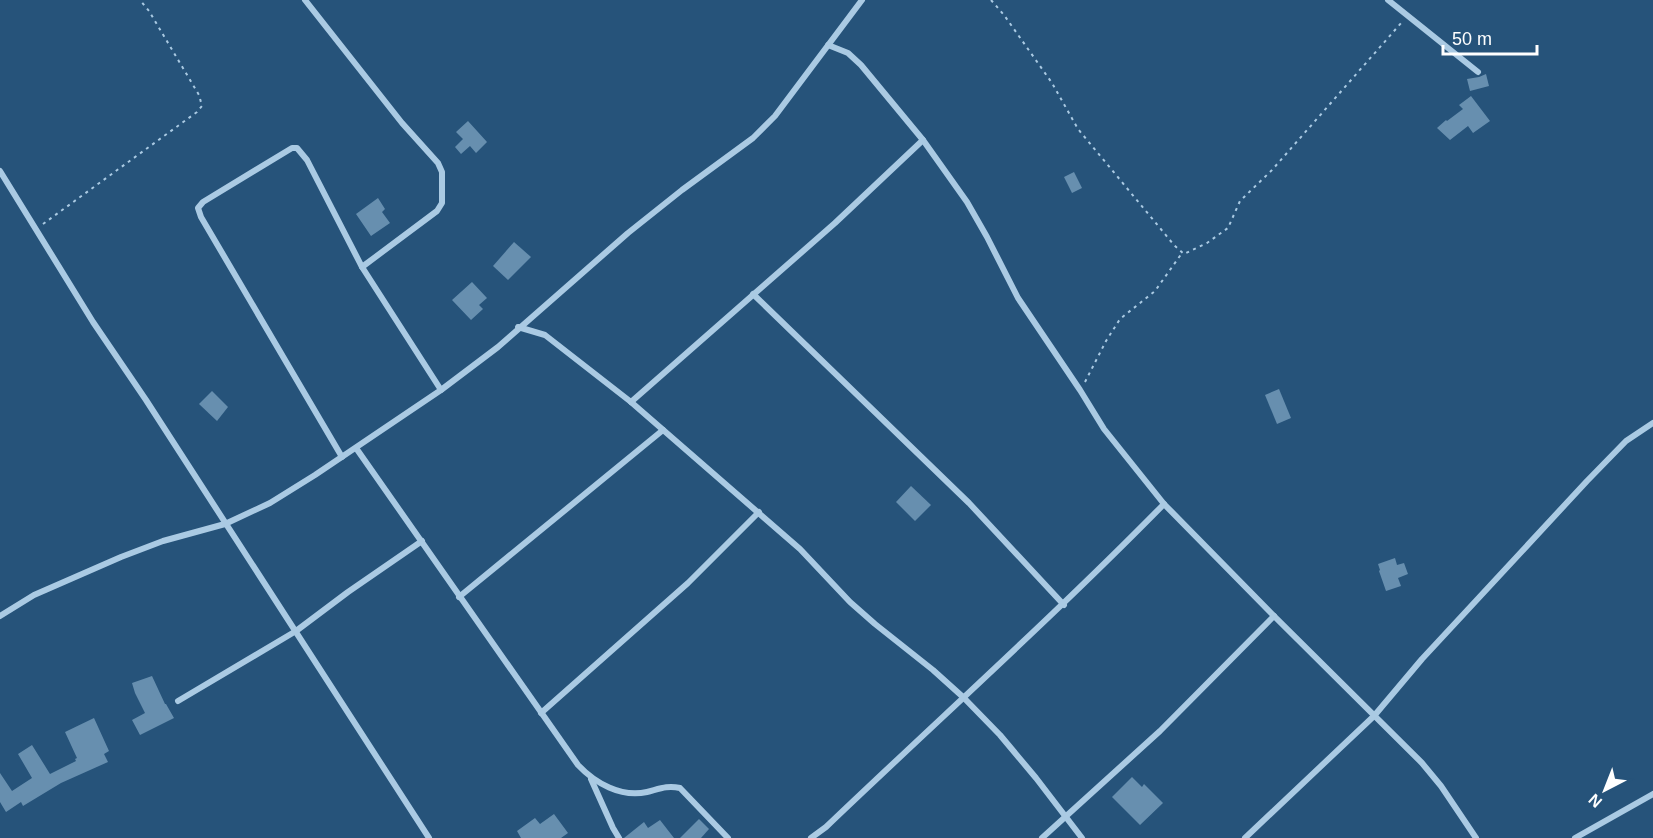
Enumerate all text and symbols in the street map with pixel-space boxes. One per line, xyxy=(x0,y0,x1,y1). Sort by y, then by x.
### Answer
scale bar xyxy=(1443,18,1538,56)
text: 50 m xyxy=(1452,29,1492,49)
north arrow xyxy=(1575,760,1635,820)
text: N xyxy=(1585,791,1605,811)

